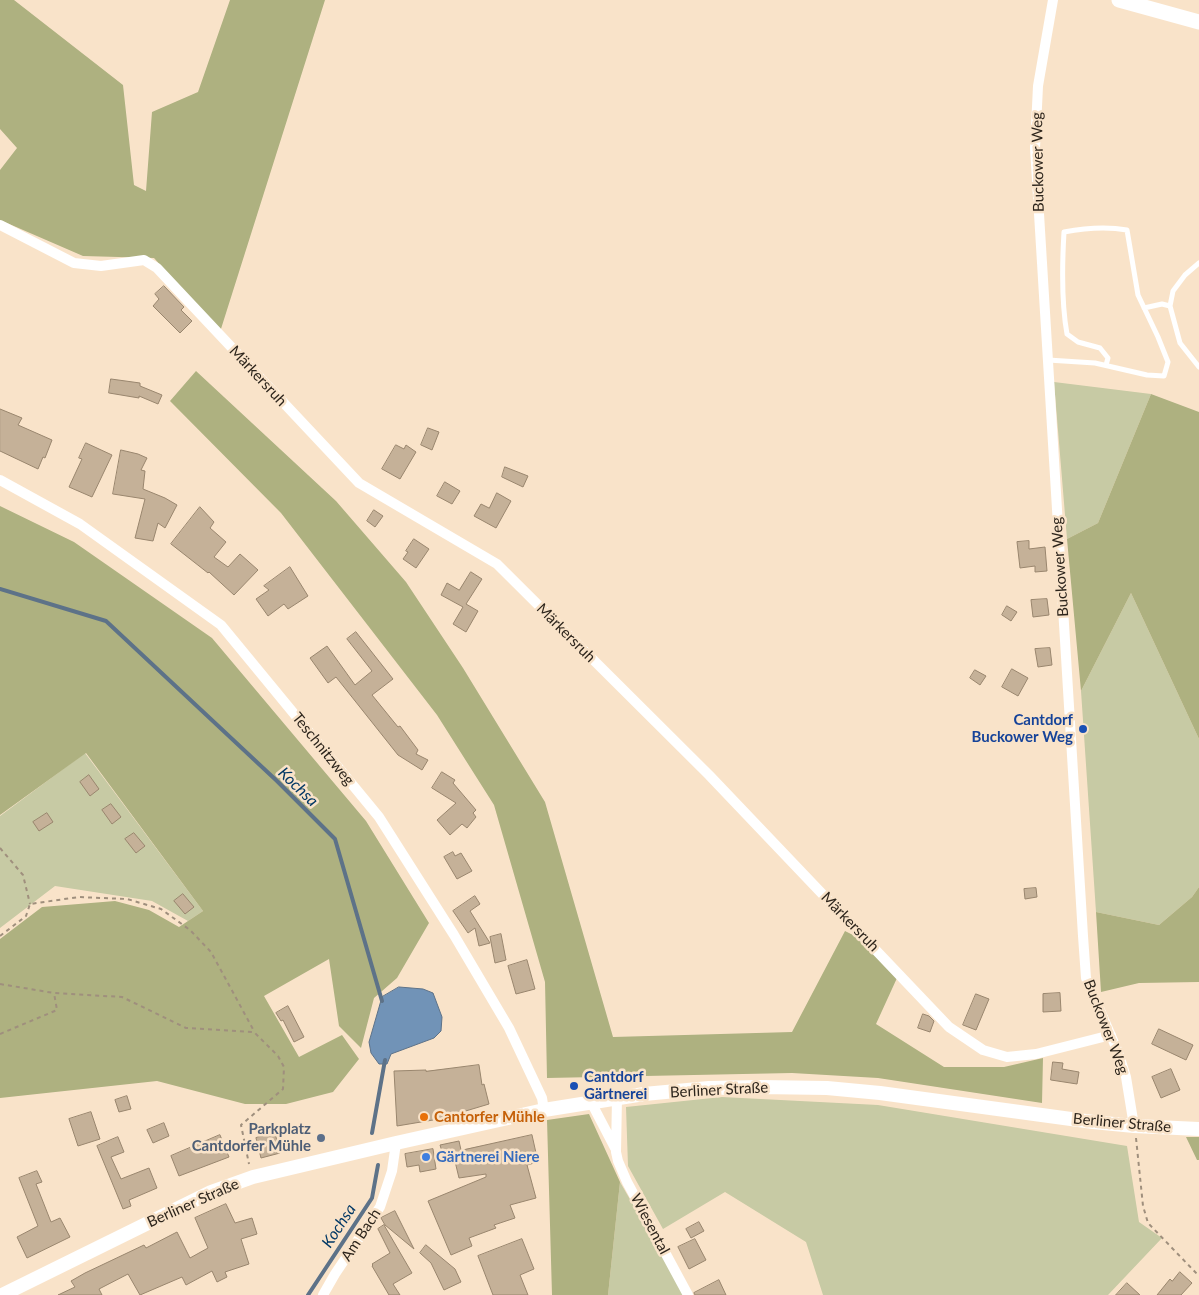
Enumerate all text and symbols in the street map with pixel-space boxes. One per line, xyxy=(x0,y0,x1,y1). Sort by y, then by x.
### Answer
street label: Buckower Weg xyxy=(1028,112,1048,212)
street label: Märkersruh xyxy=(226,342,290,410)
street label: Buckower Weg xyxy=(1048,517,1072,617)
street label: Märkersruh xyxy=(533,600,599,666)
street label: Teschnitzweg xyxy=(288,709,358,789)
place label: Cantdorf Buckower Weg xyxy=(972,711,1073,746)
marker: Cantdorf Buckower Weg xyxy=(1077,723,1089,735)
water label: Kochsa xyxy=(274,763,322,811)
street label: Märkersruh xyxy=(817,888,883,956)
street label: Buckower Weg xyxy=(1080,977,1132,1077)
place label: Cantdorf Gärtnerei xyxy=(584,1068,647,1103)
street label: Berliner Straße xyxy=(669,1078,769,1102)
marker: Cantdorf Gärtnerei xyxy=(568,1080,580,1092)
place label: Cantorfer Mühle xyxy=(434,1108,545,1126)
street label: Berliner Straße xyxy=(1072,1110,1172,1136)
marker: Cantorfer Mühle xyxy=(418,1111,430,1123)
place label: Parkplatz Cantdorfer Mühle xyxy=(192,1120,311,1155)
marker: Parkplatz Cantdorfer Mühle xyxy=(315,1132,327,1144)
place label: Gärtnerei Niere xyxy=(436,1148,540,1166)
marker: Gärtnerei Niere xyxy=(420,1151,432,1163)
street label: Berliner Straße xyxy=(144,1175,242,1231)
street label: Wiesental xyxy=(627,1191,673,1257)
water label: Kochsa xyxy=(318,1201,360,1251)
street label: Am Bach xyxy=(337,1205,385,1265)

